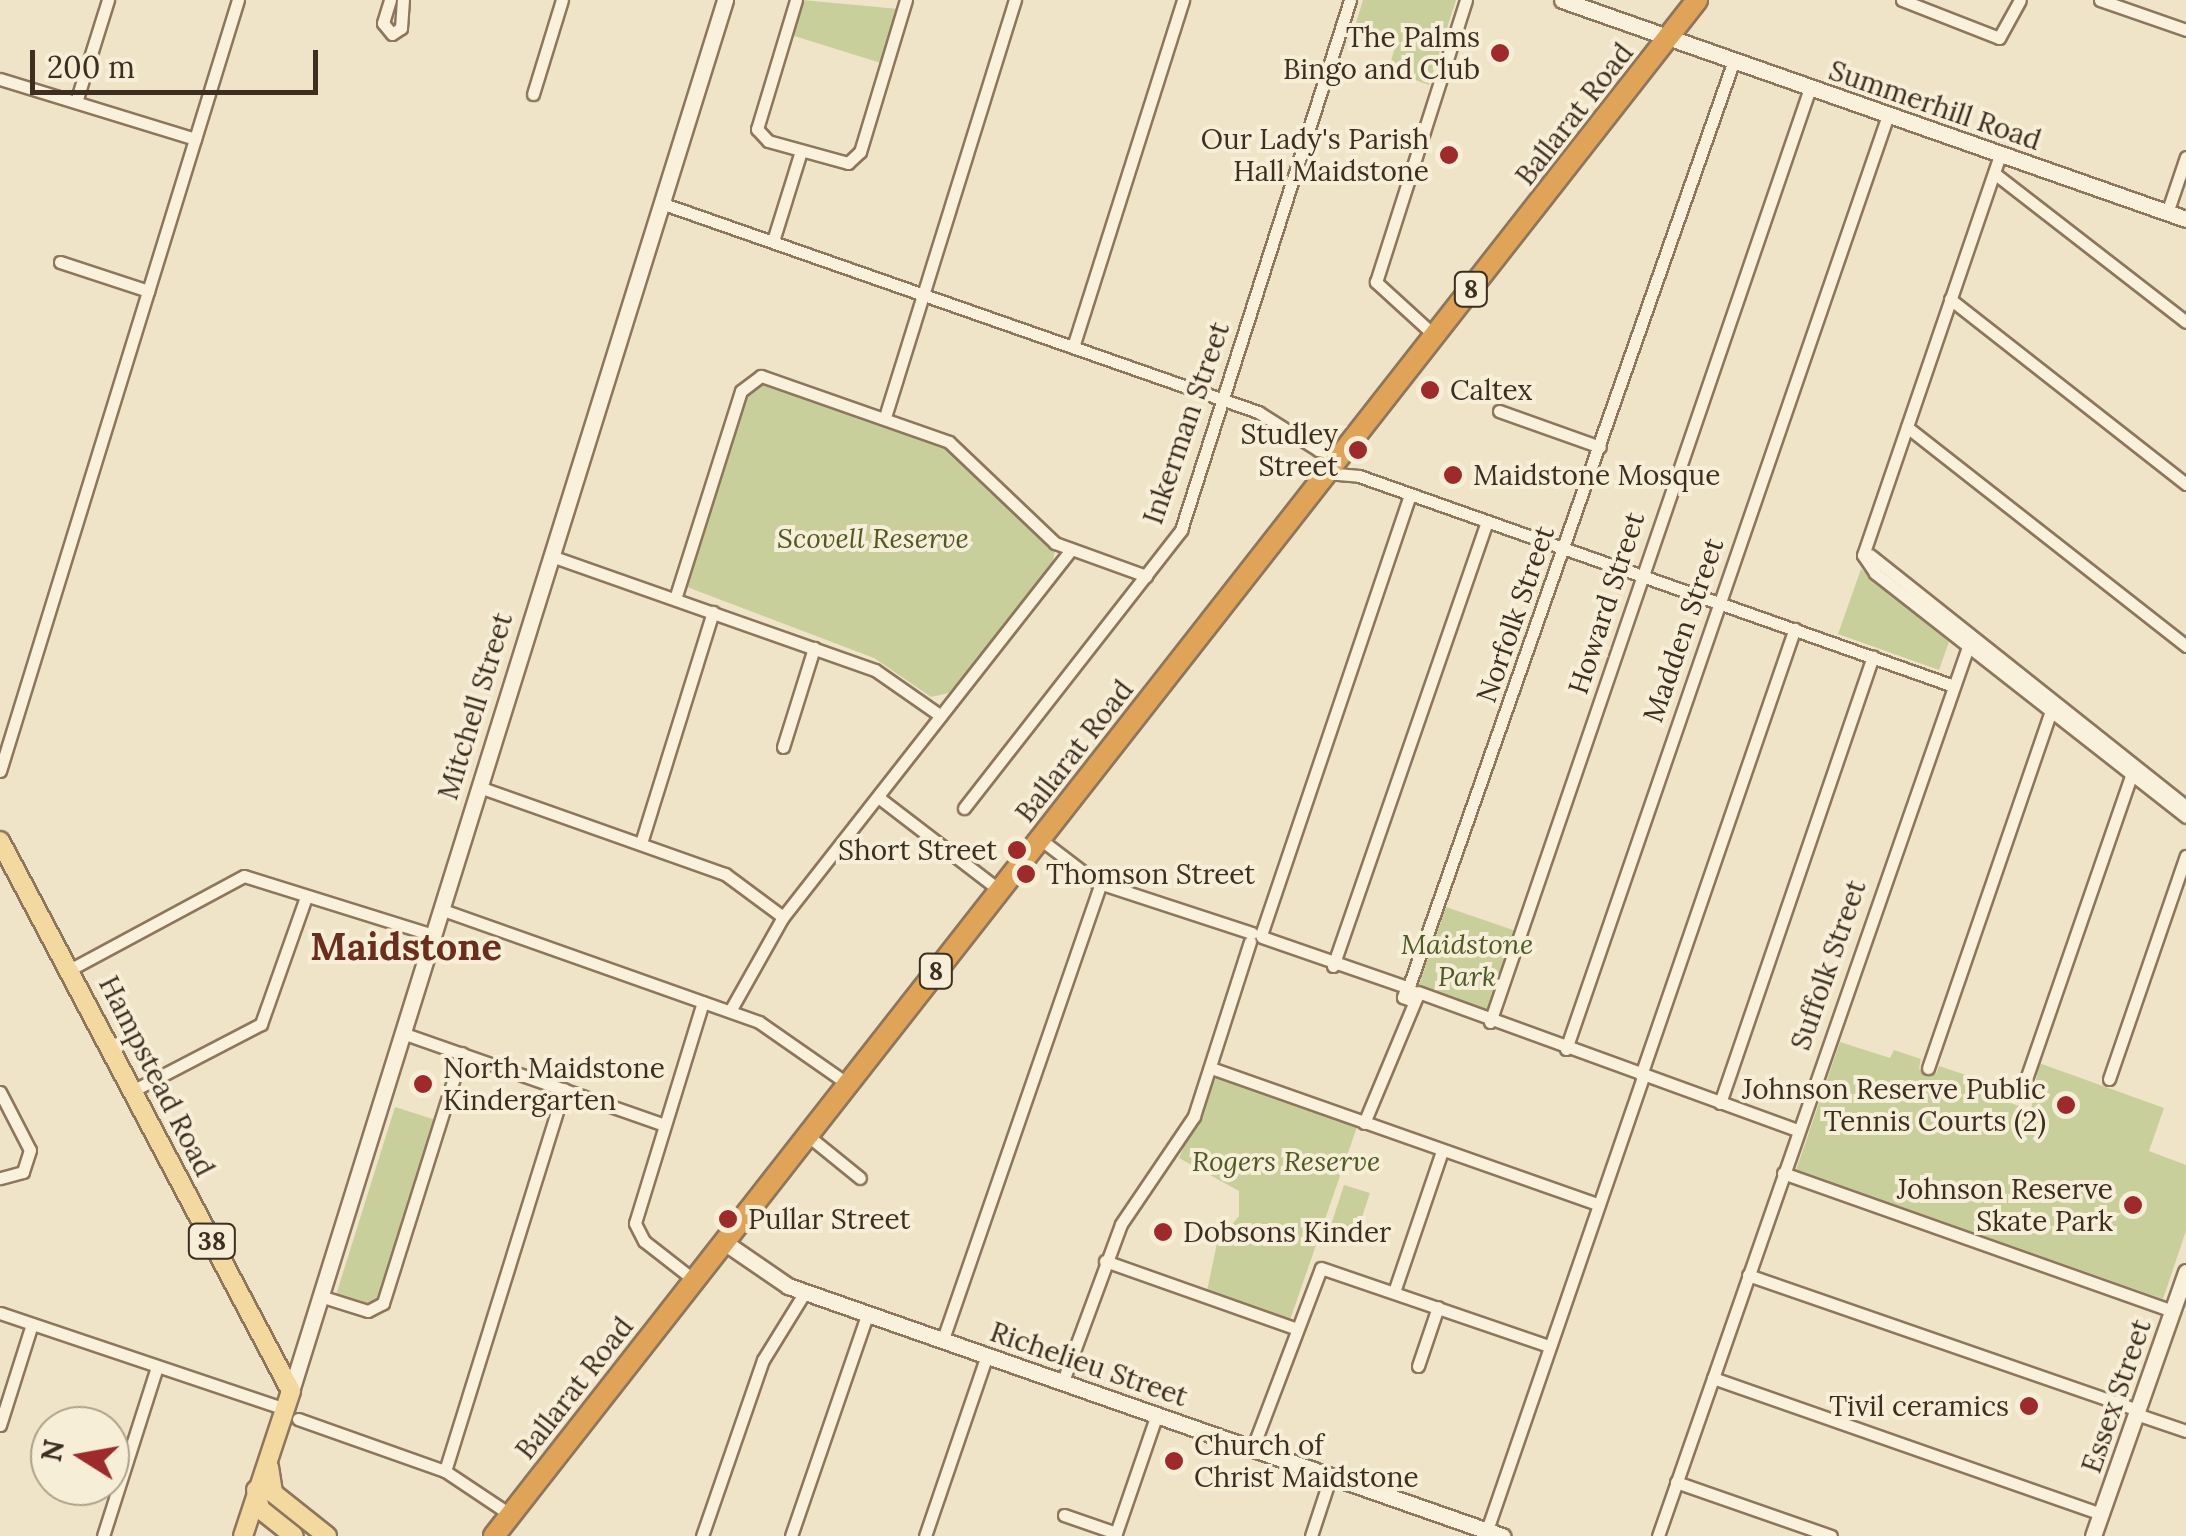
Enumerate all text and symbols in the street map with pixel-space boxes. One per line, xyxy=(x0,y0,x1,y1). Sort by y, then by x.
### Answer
place label: The Palms Bingo and Club xyxy=(1283,20,1480,86)
scale bar xyxy=(35,30,322,92)
street label: Ballarat Road xyxy=(1508,36,1640,192)
marker: The Palms Bingo and Club xyxy=(1489,42,1511,64)
text: 200 m xyxy=(47,48,135,86)
street label: Summerhill Road xyxy=(1825,53,2045,157)
place label: Our Lady's Parish Hall Maidstone xyxy=(1201,122,1429,188)
marker: Our Lady's Parish Hall Maidstone xyxy=(1438,144,1460,166)
road number: 8 xyxy=(1454,269,1488,309)
street label: Inkerman Street xyxy=(1136,318,1236,528)
place label: Caltex xyxy=(1450,373,1532,407)
marker: Caltex xyxy=(1419,379,1441,401)
place label: Studley Street xyxy=(1241,417,1338,483)
marker: Studley Street xyxy=(1347,439,1369,461)
place label: Maidstone Mosque xyxy=(1473,458,1720,492)
marker: Maidstone Mosque xyxy=(1442,464,1464,486)
street label: Howard Street xyxy=(1561,508,1651,698)
park label: Scovell Reserve xyxy=(777,521,969,555)
street label: Norfolk Street xyxy=(1469,521,1561,707)
street label: Madden Street xyxy=(1636,533,1730,727)
street label: Mitchell Street xyxy=(431,608,519,804)
street label: Ballarat Road xyxy=(1008,673,1140,829)
place label: Short Street xyxy=(838,833,997,867)
marker: Short Street xyxy=(1006,839,1028,861)
place label: Thomson Street xyxy=(1046,857,1255,891)
marker: Thomson Street xyxy=(1015,863,1037,885)
street label: Suffolk Street xyxy=(1783,876,1873,1054)
district label: Maidstone xyxy=(310,924,502,970)
park label: Maidstone Park xyxy=(1401,927,1533,993)
road number: 8 xyxy=(918,951,954,991)
street label: Hampstead Road xyxy=(92,970,222,1182)
place label: North Maidstone Kindergarten xyxy=(443,1051,665,1117)
place label: Johnson Reserve Public Tennis Courts (2) xyxy=(1742,1072,2046,1138)
marker: North Maidstone Kindergarten xyxy=(412,1073,434,1095)
marker: Johnson Reserve Public Tennis Courts (2) xyxy=(2055,1094,2077,1116)
park label: Rogers Reserve xyxy=(1192,1144,1380,1178)
place label: Johnson Reserve Skate Park xyxy=(1897,1172,2113,1238)
marker: Johnson Reserve Skate Park xyxy=(2122,1194,2144,1216)
place label: Pullar Street xyxy=(748,1202,910,1236)
marker: Pullar Street xyxy=(717,1208,739,1230)
place label: Dobsons Kinder xyxy=(1183,1215,1391,1249)
road number: 38 xyxy=(187,1221,237,1261)
marker: Dobsons Kinder xyxy=(1152,1221,1174,1243)
street label: Ballarat Road xyxy=(508,1310,640,1466)
street label: Richelieu Street xyxy=(986,1315,1192,1413)
street label: Essex Street xyxy=(2074,1315,2158,1477)
place label: Tivil ceramics xyxy=(1829,1389,2009,1423)
marker: Tivil ceramics xyxy=(2018,1395,2040,1417)
north arrow xyxy=(30,1406,130,1506)
place label: Church of Christ Maidstone xyxy=(1194,1428,1419,1494)
text: N xyxy=(33,1437,72,1465)
marker: Church of Christ Maidstone xyxy=(1163,1450,1185,1472)

